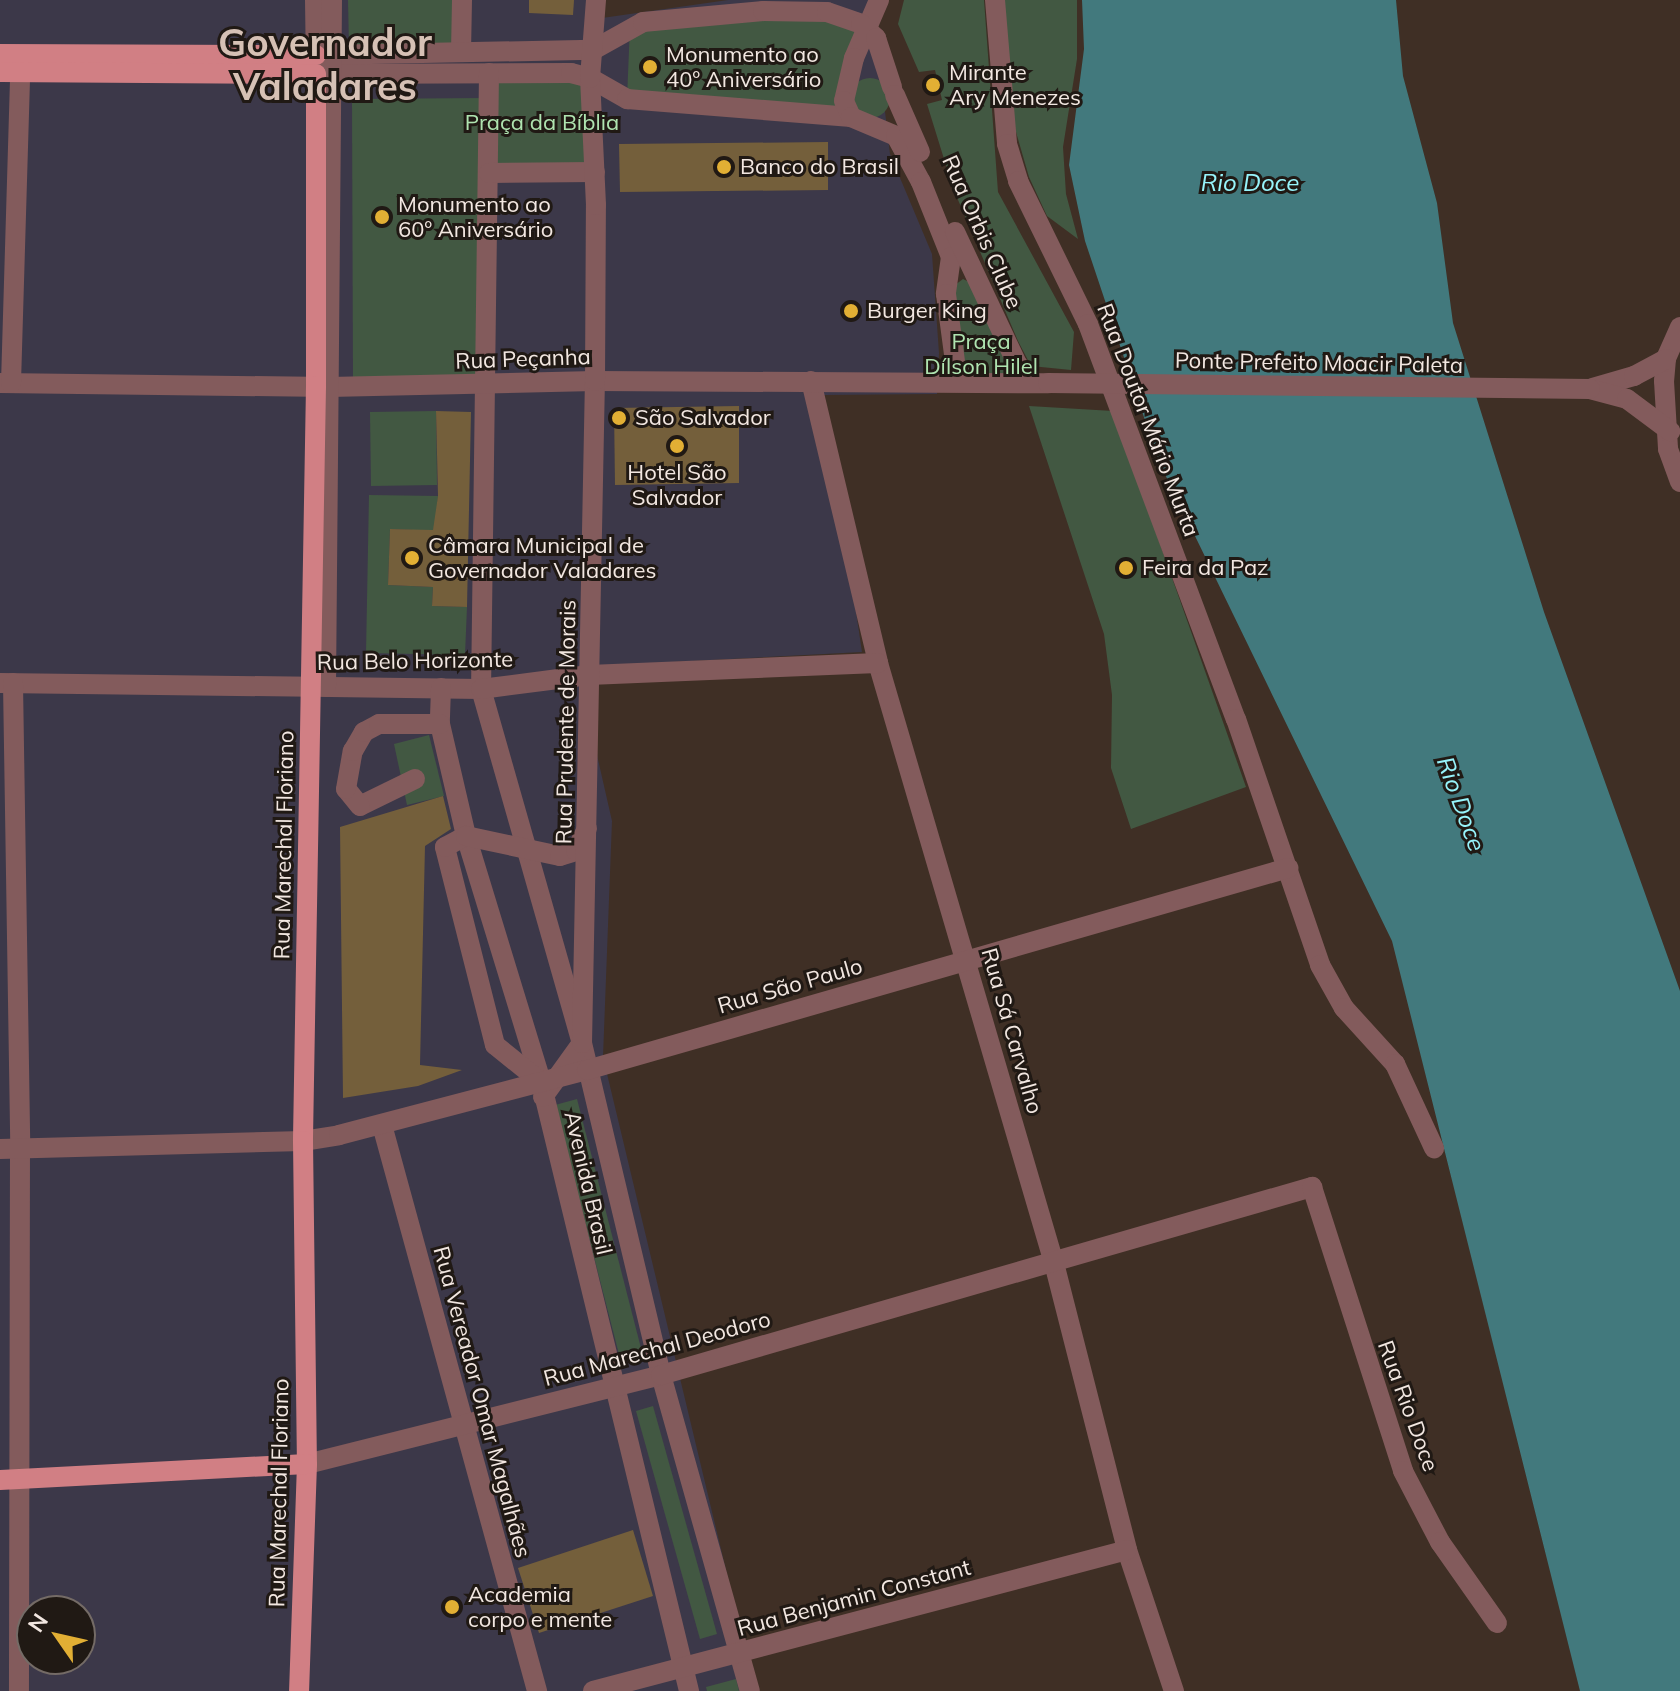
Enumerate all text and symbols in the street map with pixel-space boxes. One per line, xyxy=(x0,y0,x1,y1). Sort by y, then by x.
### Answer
district label: Governador Valadares xyxy=(218,20,432,110)
place label: Monumento ao 40º Aniversário xyxy=(666,41,821,92)
marker: Monumento ao 40º Aniversário xyxy=(641,58,659,76)
place label: Mirante Ary Menezes xyxy=(949,59,1081,110)
marker: Mirante Ary Menezes xyxy=(924,76,942,94)
park label: Praça da Bíblia xyxy=(465,110,619,136)
street label: Rua Orbis Clube xyxy=(936,151,1028,313)
place label: Banco do Brasil xyxy=(740,154,899,180)
marker: Banco do Brasil xyxy=(715,158,733,176)
water label: Rio Doce xyxy=(1201,169,1299,197)
place label: Monumento ao 60º Aniversário xyxy=(398,191,553,242)
marker: Monumento ao 60º Aniversário xyxy=(373,208,391,226)
place label: Burger King xyxy=(867,298,987,324)
street label: Rua Doutor Mário Murta xyxy=(1091,300,1205,540)
marker: Burger King xyxy=(842,302,860,320)
park label: Praça Dílson Hilel xyxy=(924,328,1038,380)
street label: Rua Peçanha xyxy=(455,343,591,375)
street label: Ponte Prefeito Moacir Paleta xyxy=(1175,347,1463,379)
place label: São Salvador xyxy=(635,405,771,431)
marker: São Salvador xyxy=(610,409,628,427)
marker: Hotel São Salvador xyxy=(668,437,686,455)
place label: Hotel São Salvador xyxy=(627,459,727,510)
place label: Câmara Municipal de Governador Valadares xyxy=(428,532,656,584)
marker: Câmara Municipal de Governador Valadares xyxy=(403,549,421,567)
place label: Feira da Paz xyxy=(1142,555,1269,581)
marker: Feira da Paz xyxy=(1117,559,1135,577)
street label: Rua Prudente de Morais xyxy=(551,600,581,844)
street label: Rua Belo Horizonte xyxy=(317,646,513,676)
street label: Rua Marechal Floriano xyxy=(269,730,299,960)
water label: Rio Doce xyxy=(1431,753,1491,855)
street label: Rua Sá Carvalho xyxy=(976,945,1048,1117)
street label: Rua São Paulo xyxy=(714,953,866,1019)
street label: Avenida Brasil xyxy=(559,1109,617,1257)
street label: Rua Vereador Omar Magalhães xyxy=(428,1243,536,1561)
street label: Rua Marechal Deodoro xyxy=(541,1306,773,1392)
street label: Rua Rio Doce xyxy=(1372,1337,1444,1475)
street label: Rua Marechal Floriano xyxy=(264,1378,294,1608)
street label: Rua Benjamin Constant xyxy=(735,1554,973,1642)
place label: Academia corpo e mente xyxy=(468,1581,612,1632)
north arrow xyxy=(16,1595,96,1675)
marker: Academia corpo e mente xyxy=(443,1598,461,1616)
text: N xyxy=(22,1608,54,1637)

